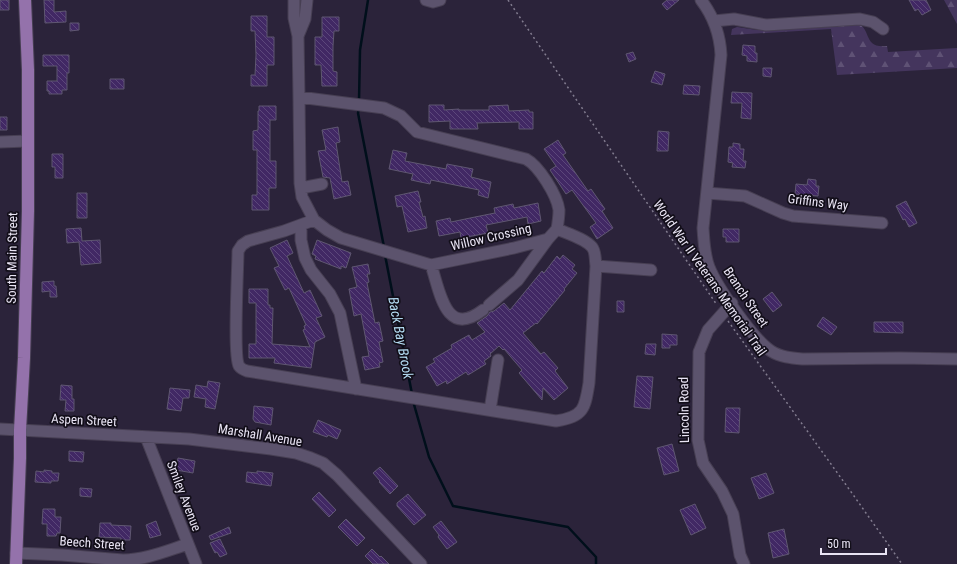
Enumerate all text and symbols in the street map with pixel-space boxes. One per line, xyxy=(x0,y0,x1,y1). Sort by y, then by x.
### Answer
street label: Griffins Way xyxy=(787,191,850,213)
street label: World War II Veterans Memorial Trail xyxy=(650,197,770,359)
street label: South Main Street xyxy=(4,212,20,304)
street label: Willow Crossing xyxy=(449,220,533,254)
street label: Branch Street xyxy=(720,264,772,330)
water label: Back Bay Brook xyxy=(385,296,417,381)
street label: Lincoln Road xyxy=(676,377,692,443)
street label: Aspen Street xyxy=(51,411,117,429)
street label: Marshall Avenue xyxy=(217,421,303,449)
street label: Smiley Avenue xyxy=(164,459,204,533)
scale bar xyxy=(821,530,886,556)
street label: Beech Street xyxy=(59,533,125,553)
text: 50 m xyxy=(827,537,851,551)

